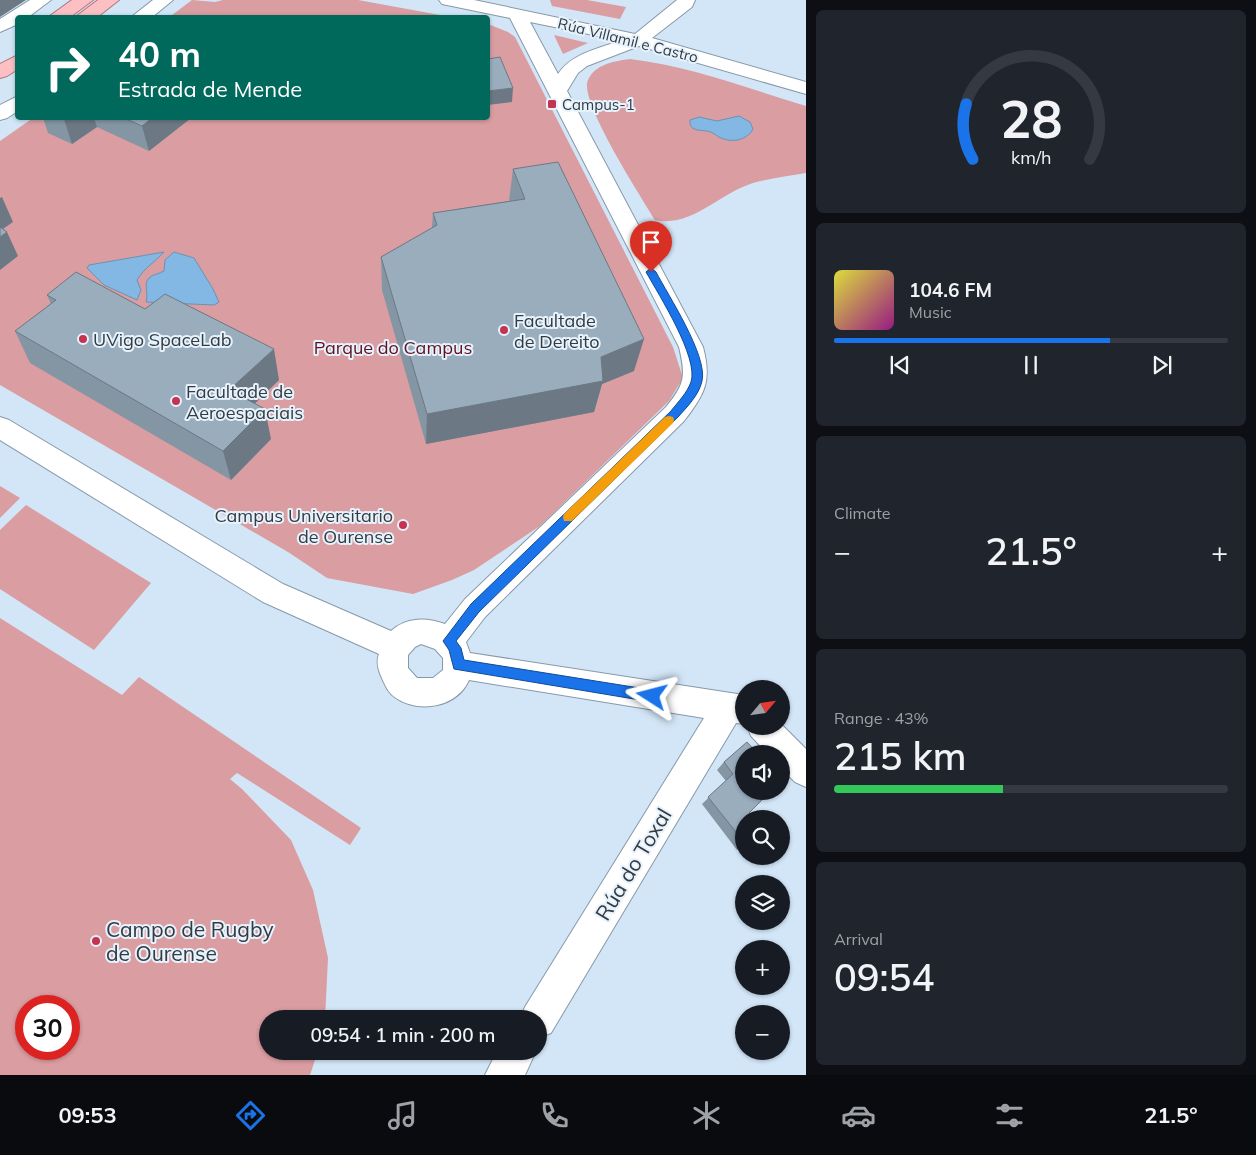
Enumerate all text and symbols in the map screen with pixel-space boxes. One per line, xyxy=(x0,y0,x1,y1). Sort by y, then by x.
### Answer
street label: Rúa Villamil e Castro xyxy=(556,13,700,67)
text: 40 m xyxy=(118,32,201,76)
icon: right xyxy=(35,35,100,100)
text: Estrada de Mende xyxy=(118,75,302,103)
text: 28 xyxy=(1000,86,1062,151)
place label: Campus-1 xyxy=(562,95,635,114)
marker: Campus-1 xyxy=(546,98,558,110)
text: km/h xyxy=(1011,146,1051,168)
pin xyxy=(630,221,672,272)
icon: arrive xyxy=(637,228,665,256)
text: 104.6 FM xyxy=(909,278,992,302)
text: Music xyxy=(909,302,952,322)
place label: Facultade de Dereito xyxy=(514,309,600,353)
marker: Facultade de Dereito xyxy=(498,324,510,336)
place label: UVigo SpaceLab xyxy=(93,328,232,351)
marker: UVigo SpaceLab xyxy=(77,333,89,345)
park label: Parque do Campus xyxy=(314,336,472,359)
icon: previous xyxy=(886,351,914,379)
icon: pause xyxy=(1017,351,1045,379)
icon: next xyxy=(1148,351,1176,379)
place label: Facultade de Aeroespaciais xyxy=(186,380,303,424)
marker: Facultade de Aeroespaciais xyxy=(170,395,182,407)
text: Climate xyxy=(834,503,890,523)
place label: Campus Universitario de Ourense xyxy=(215,504,393,548)
marker: Campus Universitario de Ourense xyxy=(397,519,409,531)
text: 21.5° xyxy=(985,527,1077,575)
text: − xyxy=(834,534,851,569)
text: + xyxy=(1211,534,1228,569)
position arrow xyxy=(625,669,677,721)
north arrow xyxy=(735,680,790,735)
map controls xyxy=(735,680,790,1060)
text: Range · 43% xyxy=(834,708,929,728)
text: 215 km xyxy=(834,732,967,780)
button: sound xyxy=(735,745,790,800)
street label: Rúa do Toxal xyxy=(589,803,677,925)
button: search xyxy=(735,810,790,865)
button: layers xyxy=(735,875,790,930)
place label: Campo de Rugby de Ourense xyxy=(106,916,274,966)
text: Arrival xyxy=(834,929,883,949)
marker: Campo de Rugby de Ourense xyxy=(90,935,102,947)
button: + xyxy=(735,940,790,995)
text: 09:54 xyxy=(834,953,934,1001)
speed limit sign: 30 xyxy=(15,995,80,1060)
button: − xyxy=(735,1005,790,1060)
text: 09:54 · 1 min · 200 m xyxy=(310,1023,496,1047)
icon: directions xyxy=(233,1098,268,1133)
icon: music xyxy=(385,1098,420,1133)
icon: phone xyxy=(537,1098,572,1133)
icon: climate xyxy=(689,1098,724,1133)
icon: car xyxy=(841,1098,876,1133)
icon: filters xyxy=(992,1098,1027,1133)
text: 09:53 xyxy=(58,1101,117,1129)
text: 21.5° xyxy=(1144,1101,1198,1129)

